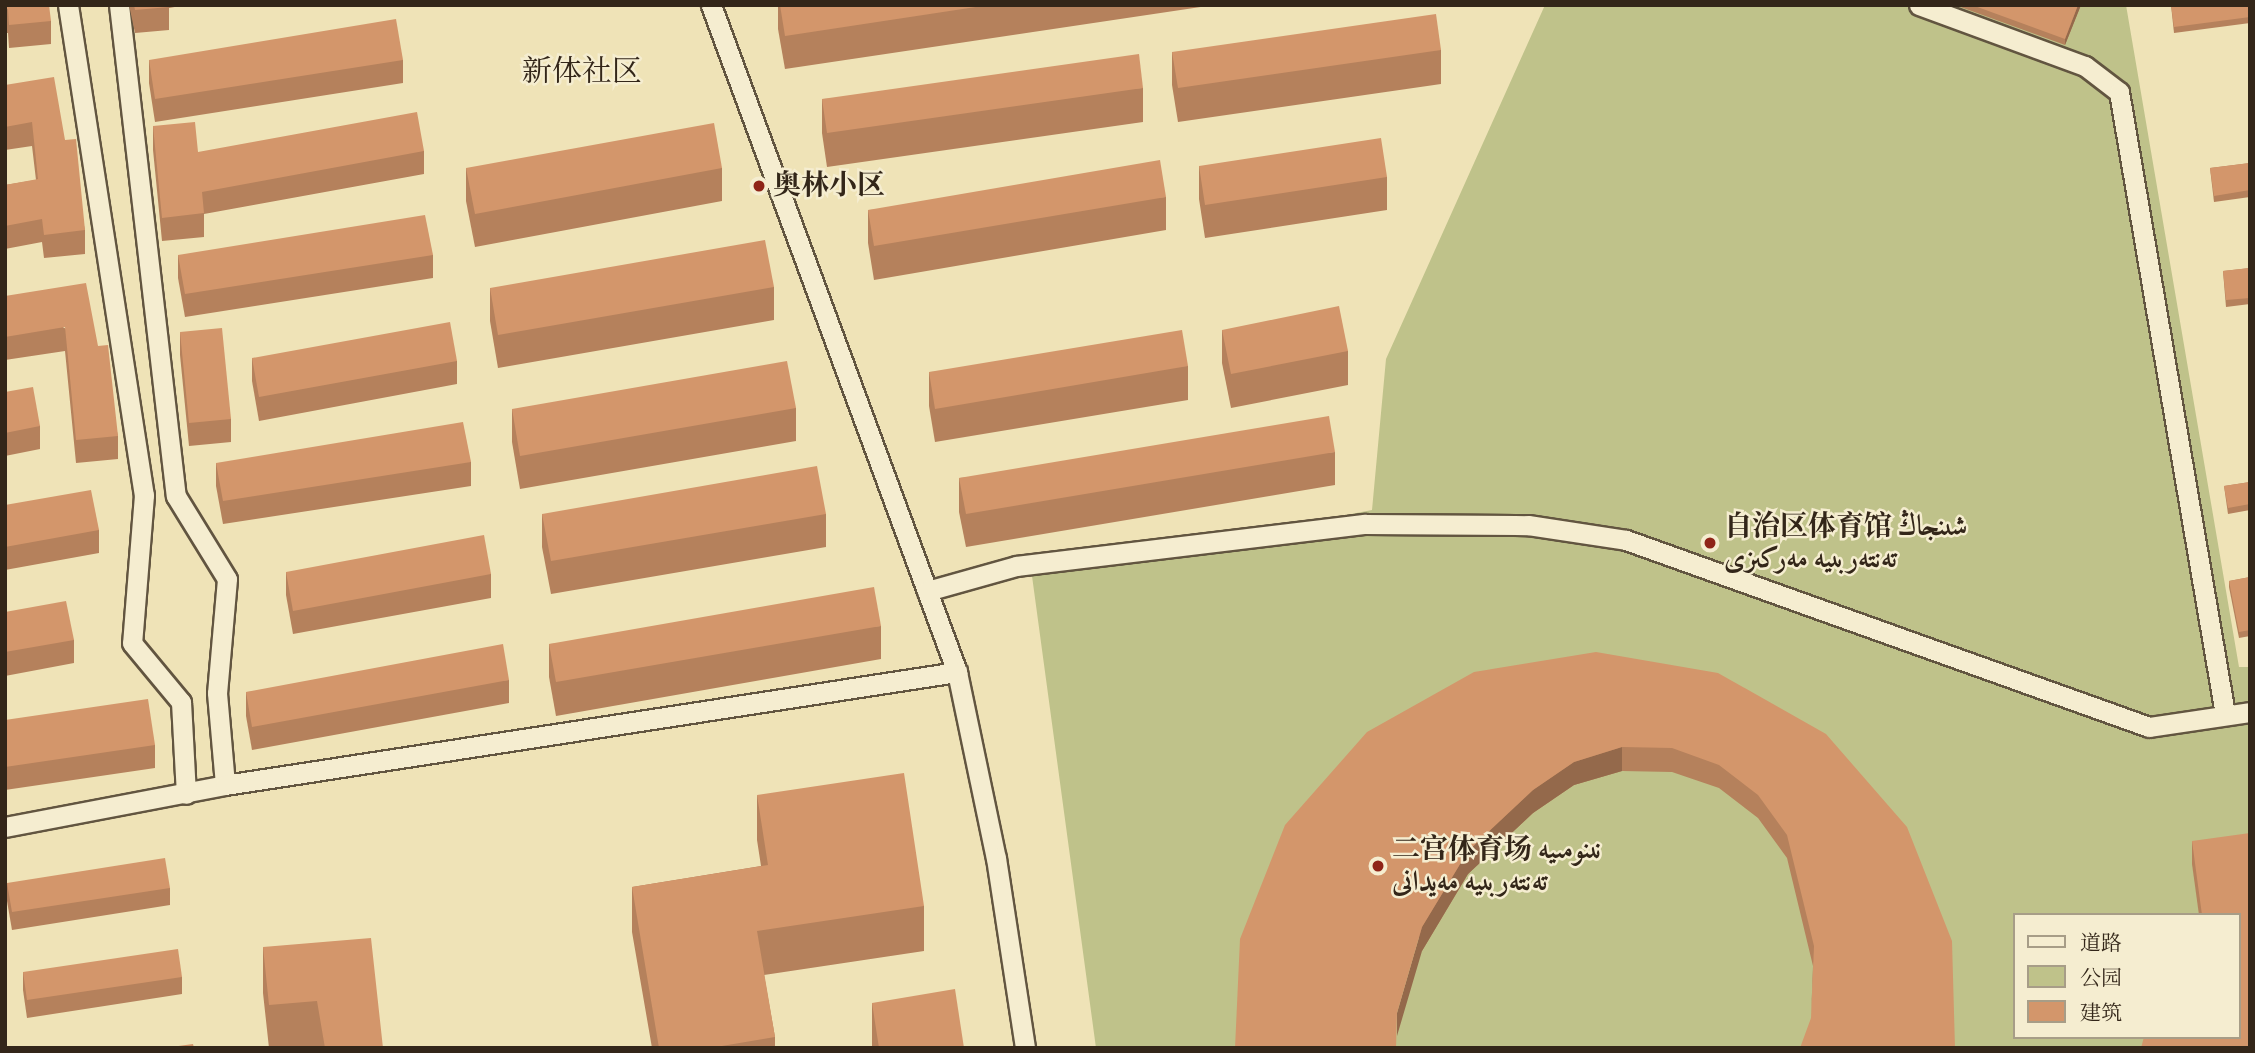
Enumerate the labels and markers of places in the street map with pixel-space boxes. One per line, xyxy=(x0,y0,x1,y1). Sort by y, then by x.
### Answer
place label: 奥林小区 xyxy=(773,169,885,203)
marker: 奥林小区 xyxy=(751,178,767,194)
place label: 自治区体育馆 شىنجاڭ تەنتەربىيە مەركىزى xyxy=(1724,510,1967,576)
marker: 自治区体育馆 شىنجاڭ تەنتەربىيە مەركىزى xyxy=(1702,535,1718,551)
place label: 二宫体育场 نىنومىيە تەنتەربىيە مەيدانى xyxy=(1392,833,1601,899)
marker: 二宫体育场 نىنومىيە تەنتەربىيە مەيدانى xyxy=(1370,858,1386,874)

